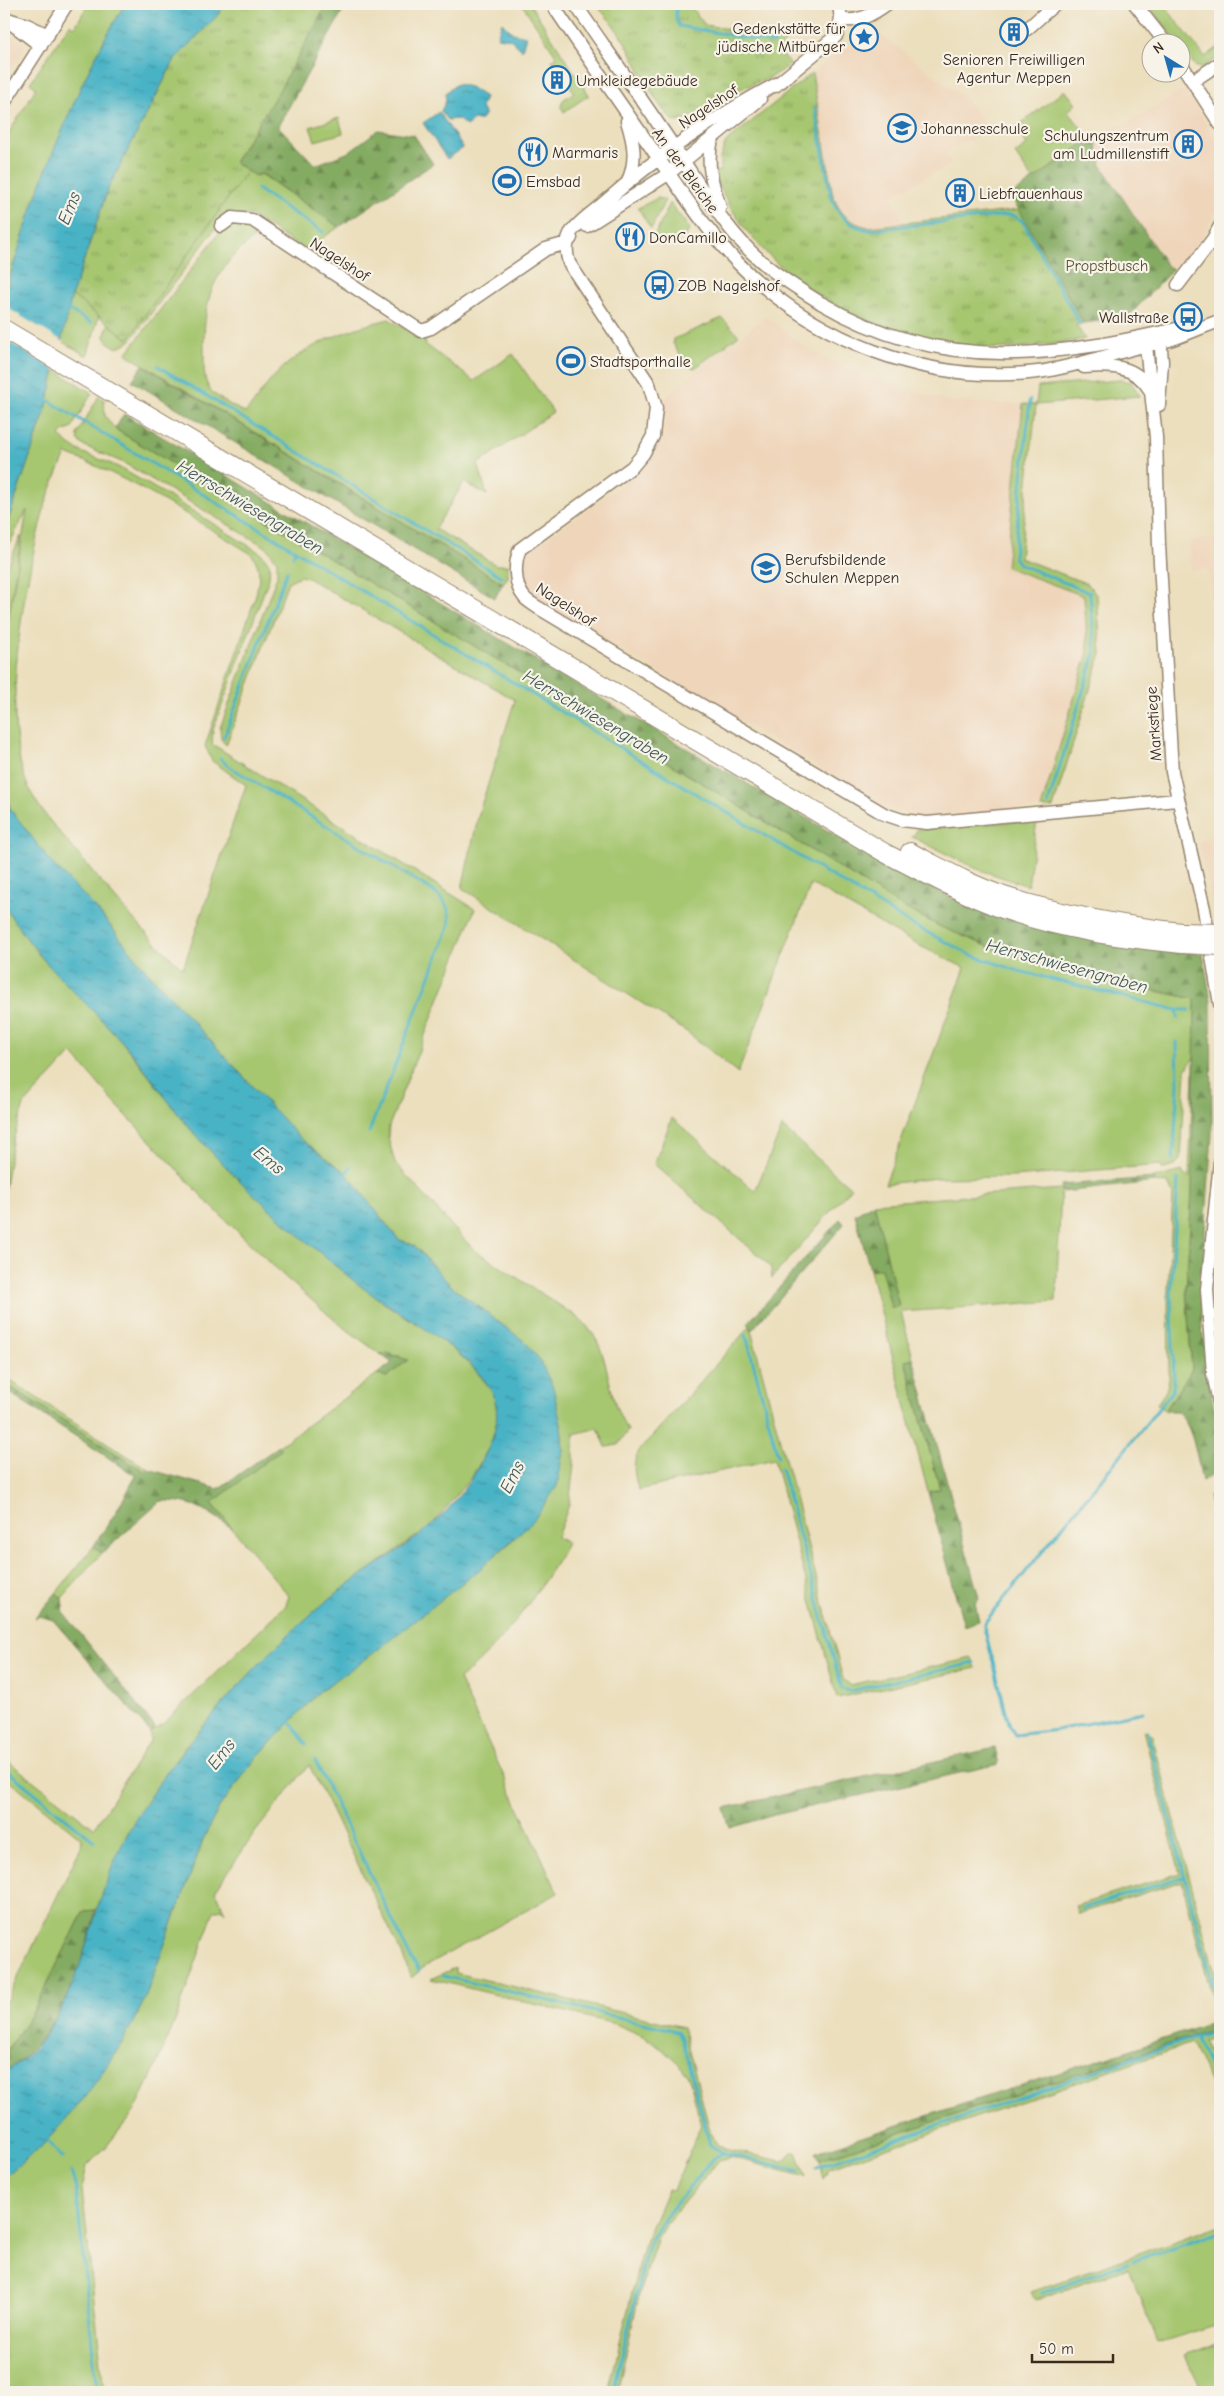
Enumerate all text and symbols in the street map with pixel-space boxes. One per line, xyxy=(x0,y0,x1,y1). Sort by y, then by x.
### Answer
building icon: Senioren Freiwilligen Agentur Meppen xyxy=(999,17,1029,47)
place label: Gedenkstätte für jüdische Mitbürger xyxy=(716,20,846,56)
place icon: Gedenkstätte für jüdische Mitbürger xyxy=(849,22,879,52)
north arrow xyxy=(1142,32,1192,82)
text: N xyxy=(1150,38,1167,58)
place label: Senioren Freiwilligen Agentur Meppen xyxy=(943,51,1085,87)
building icon: Umkleidegebäude xyxy=(542,65,572,95)
place label: Umkleidegebäude xyxy=(576,72,698,90)
street label: Nagelshof xyxy=(676,80,743,133)
school or university icon: Johannesschule xyxy=(887,113,917,143)
place label: Johannesschule xyxy=(921,120,1029,138)
street label: An der Bleiche xyxy=(648,124,722,217)
place label: Schulungszentrum am Ludmillenstift xyxy=(1044,127,1169,163)
building icon: Schulungszentrum am Ludmillenstift xyxy=(1173,129,1203,159)
restaurant icon: Marmaris xyxy=(518,137,548,167)
place label: Marmaris xyxy=(552,144,618,162)
sports icon: Emsbad xyxy=(492,166,522,196)
place label: Emsbad xyxy=(526,173,581,191)
building icon: Liebfrauenhaus xyxy=(945,178,975,208)
place label: Liebfrauenhaus xyxy=(979,185,1083,203)
water label: Ems xyxy=(53,188,86,228)
restaurant icon: DonCamillo xyxy=(615,222,645,252)
place label: DonCamillo xyxy=(649,229,727,247)
street label: Nagelshof xyxy=(307,234,374,286)
park label: Propstbusch xyxy=(1066,257,1148,275)
bus stop icon: ZOB Nagelshof xyxy=(644,270,674,300)
place label: ZOB Nagelshof xyxy=(678,277,781,295)
bus stop icon: Wallstraße xyxy=(1173,302,1203,332)
place label: Wallstraße xyxy=(1099,309,1169,327)
sports icon: Stadtsporthalle xyxy=(556,346,586,376)
place label: Stadtsporthalle xyxy=(590,353,691,371)
water label: Herrschwiesengraben xyxy=(173,456,326,559)
place label: Berufsbildende Schulen Meppen xyxy=(785,551,899,587)
school or university icon: Berufsbildende Schulen Meppen xyxy=(751,553,781,583)
street label: Nagelshof xyxy=(533,579,600,631)
water label: Herrschwiesengraben xyxy=(519,666,672,769)
street label: Markstiege xyxy=(1142,686,1166,762)
water label: Herrschwiesengraben xyxy=(984,935,1150,998)
water label: Ems xyxy=(249,1142,289,1179)
water label: Ems xyxy=(496,1457,530,1497)
water label: Ems xyxy=(203,1734,240,1774)
scale bar xyxy=(1032,2331,1113,2363)
text: 50 m xyxy=(1039,2340,1074,2358)

